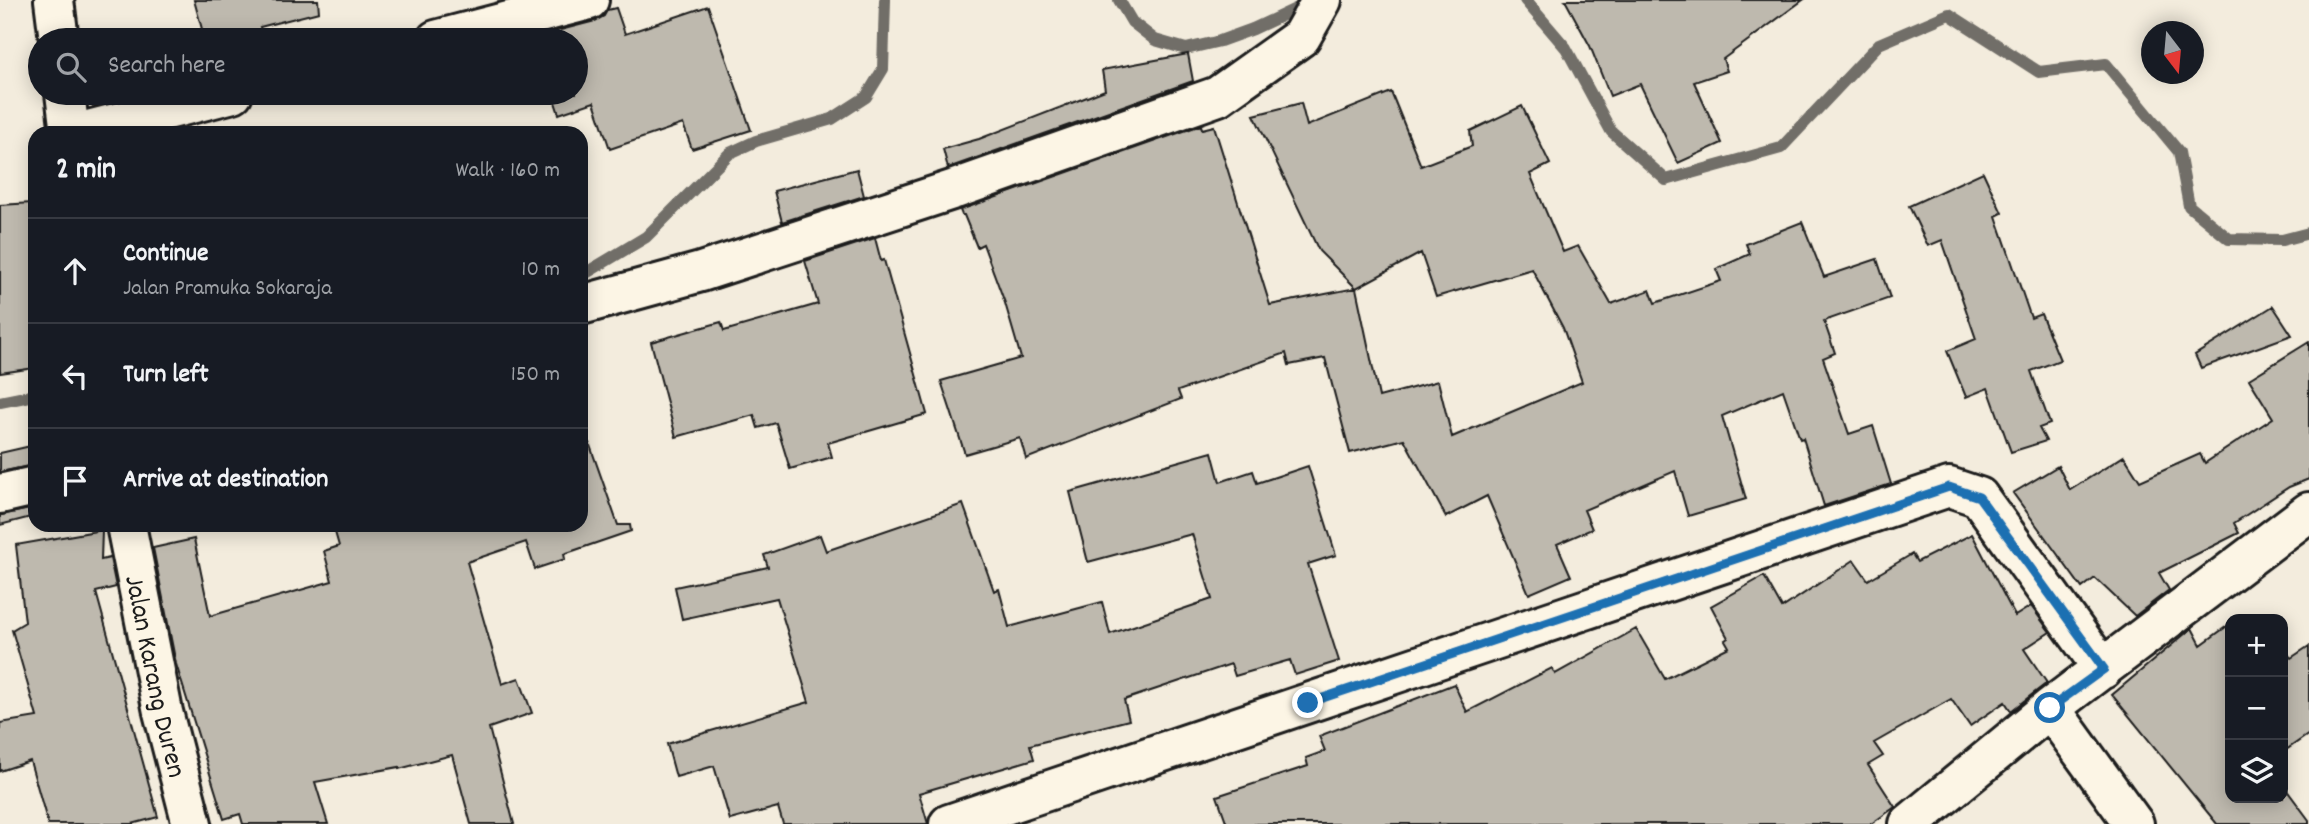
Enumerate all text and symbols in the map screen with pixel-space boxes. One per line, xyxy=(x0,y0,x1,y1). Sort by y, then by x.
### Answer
north arrow xyxy=(2141,21,2204,84)
search box xyxy=(28,28,588,105)
icon: search xyxy=(52,48,90,86)
text: Search here xyxy=(108,48,226,85)
text: 2 min xyxy=(56,150,116,193)
text: Walk · 160 m xyxy=(455,155,560,188)
text: Continue xyxy=(123,236,208,273)
icon: ahead xyxy=(56,252,94,290)
text: 10 m xyxy=(521,254,560,287)
text: Jalan Pramuka Sokaraja xyxy=(123,273,332,306)
icon: left xyxy=(56,357,94,395)
text: Turn left xyxy=(123,357,209,394)
text: 150 m xyxy=(511,359,560,392)
icon: arrive xyxy=(56,462,94,500)
text: Arrive at destination xyxy=(123,462,328,499)
street label: Jalan Karang Duren xyxy=(111,572,194,782)
map controls xyxy=(2225,614,2288,803)
button: + xyxy=(2225,614,2288,677)
button: − xyxy=(2225,677,2288,740)
route end xyxy=(1292,687,1323,718)
route start xyxy=(2034,692,2065,723)
button: layers xyxy=(2225,740,2288,803)

